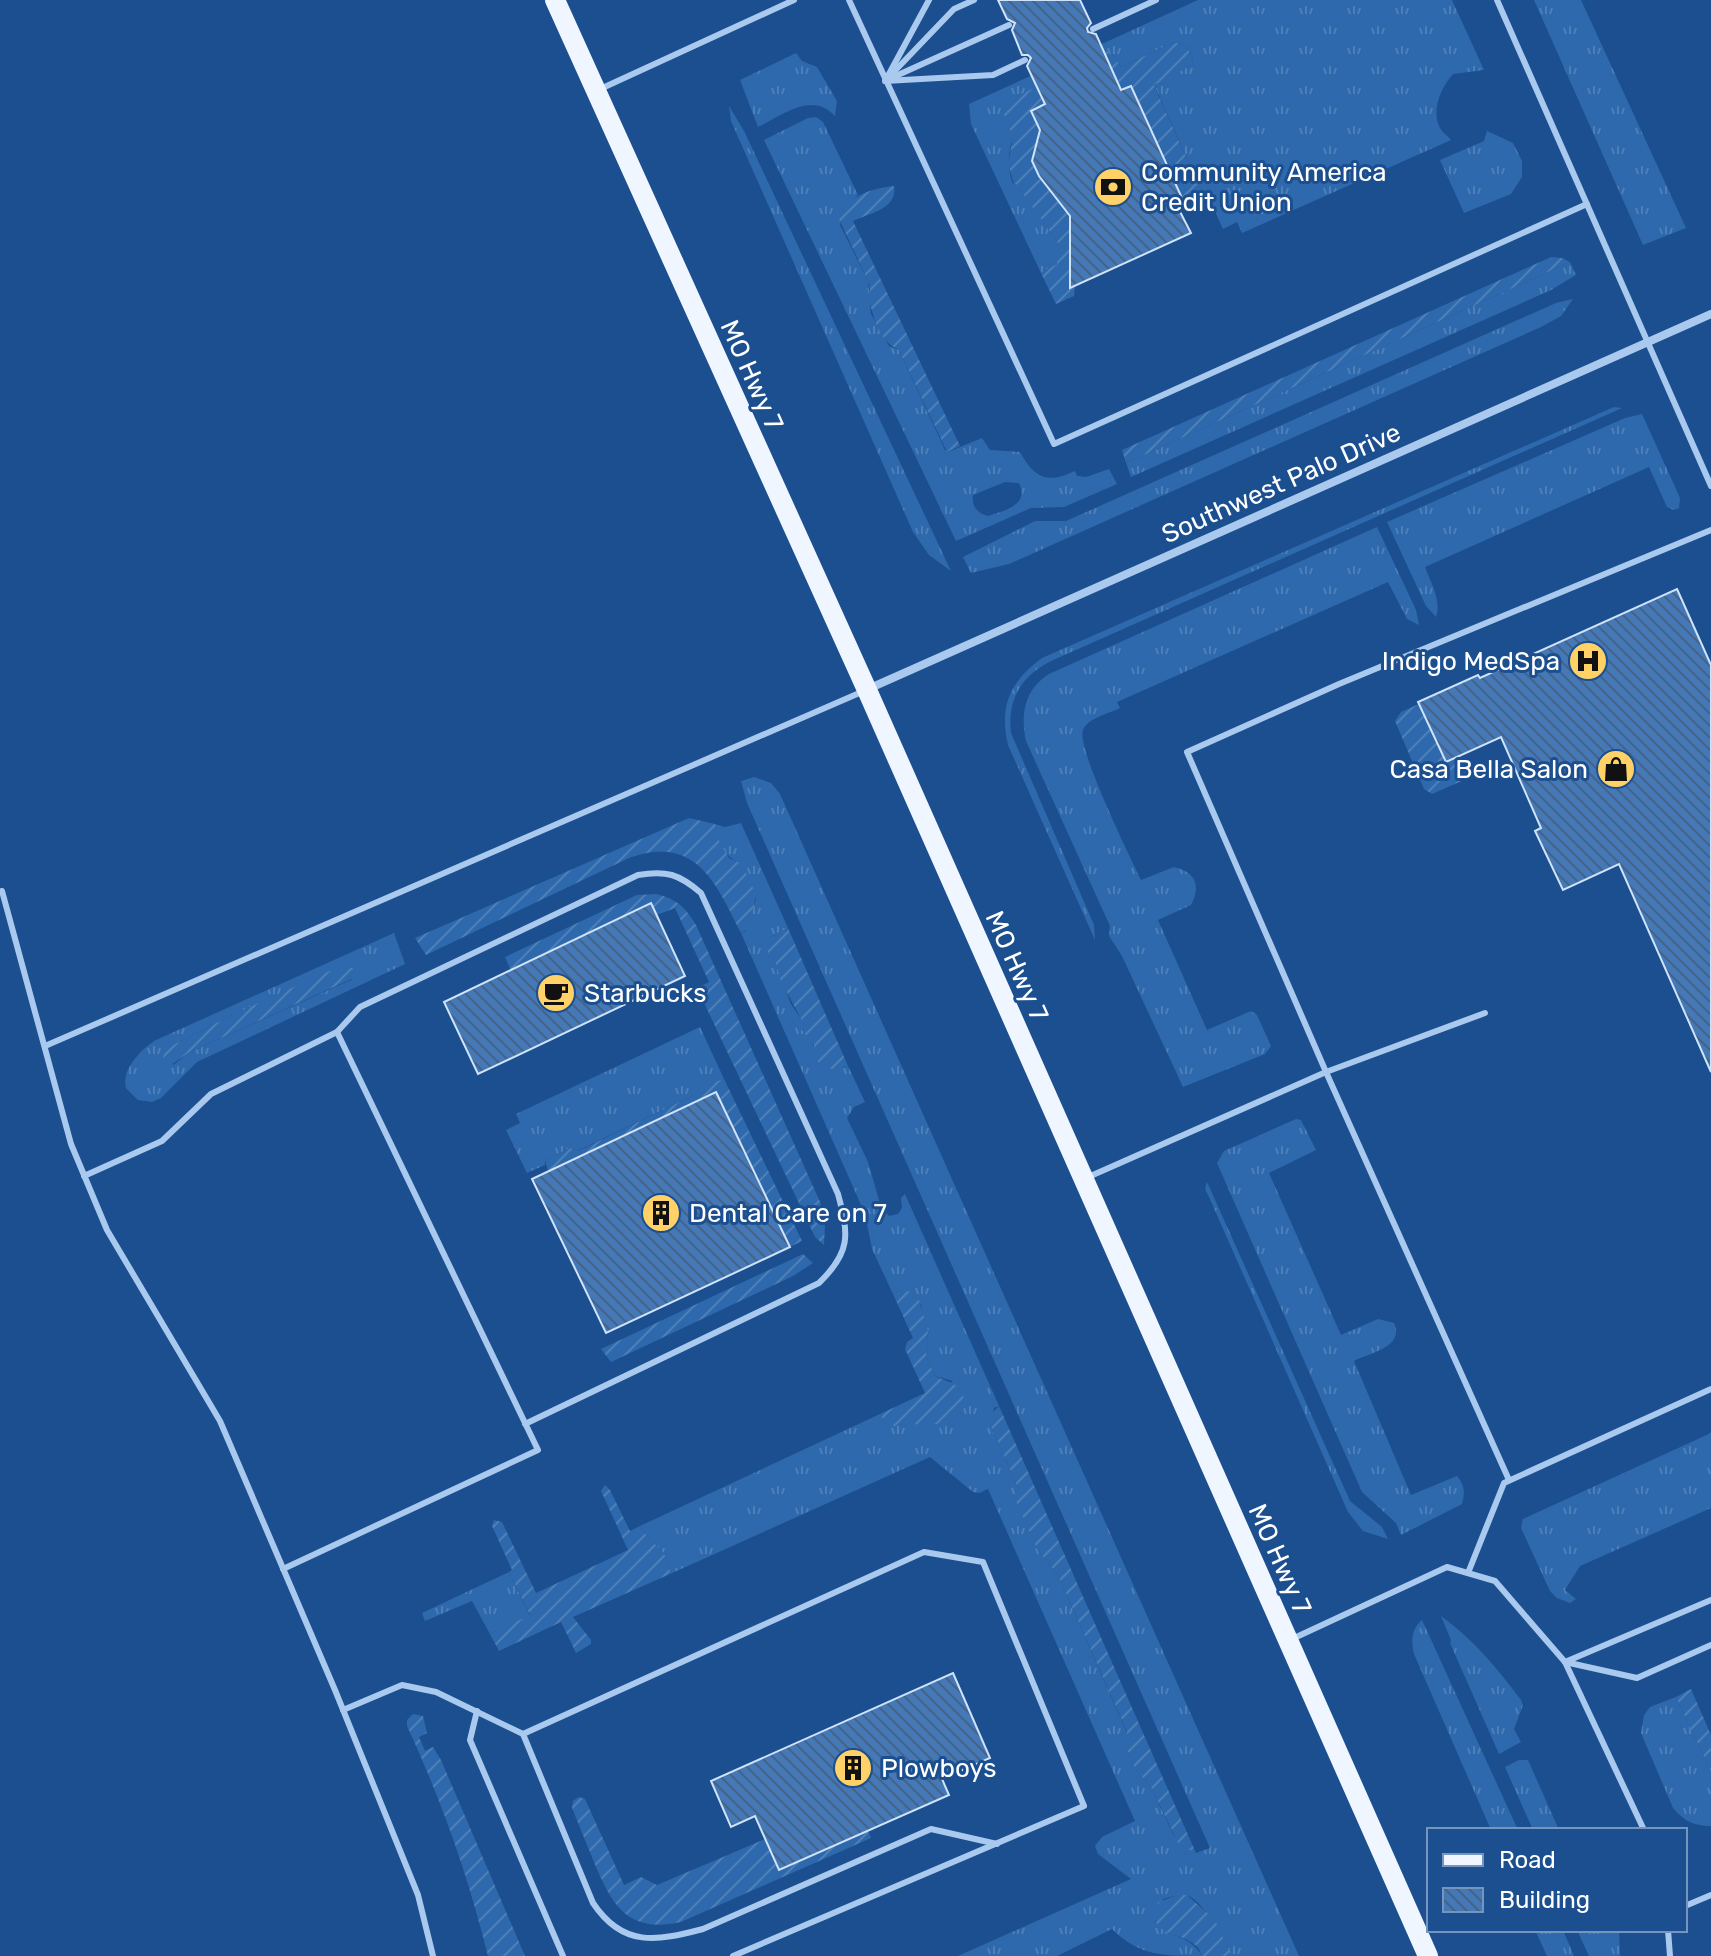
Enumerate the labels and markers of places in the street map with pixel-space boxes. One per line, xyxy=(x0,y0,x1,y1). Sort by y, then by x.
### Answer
place label: Community America Credit Union xyxy=(1141,157,1387,218)
bank icon: Community America Credit Union xyxy=(1092,166,1134,208)
hospital icon: Indigo MedSpa xyxy=(1567,640,1609,682)
place label: Indigo MedSpa xyxy=(1382,646,1560,677)
shop icon: Casa Bella Salon xyxy=(1595,748,1637,790)
place label: Casa Bella Salon xyxy=(1390,754,1588,785)
cafe icon: Starbucks xyxy=(535,972,577,1014)
place label: Starbucks xyxy=(584,978,706,1009)
building icon: Dental Care on 7 xyxy=(640,1192,682,1234)
place label: Dental Care on 7 xyxy=(689,1198,887,1229)
building icon: Plowboys xyxy=(832,1747,874,1789)
place label: Plowboys xyxy=(881,1753,997,1784)

